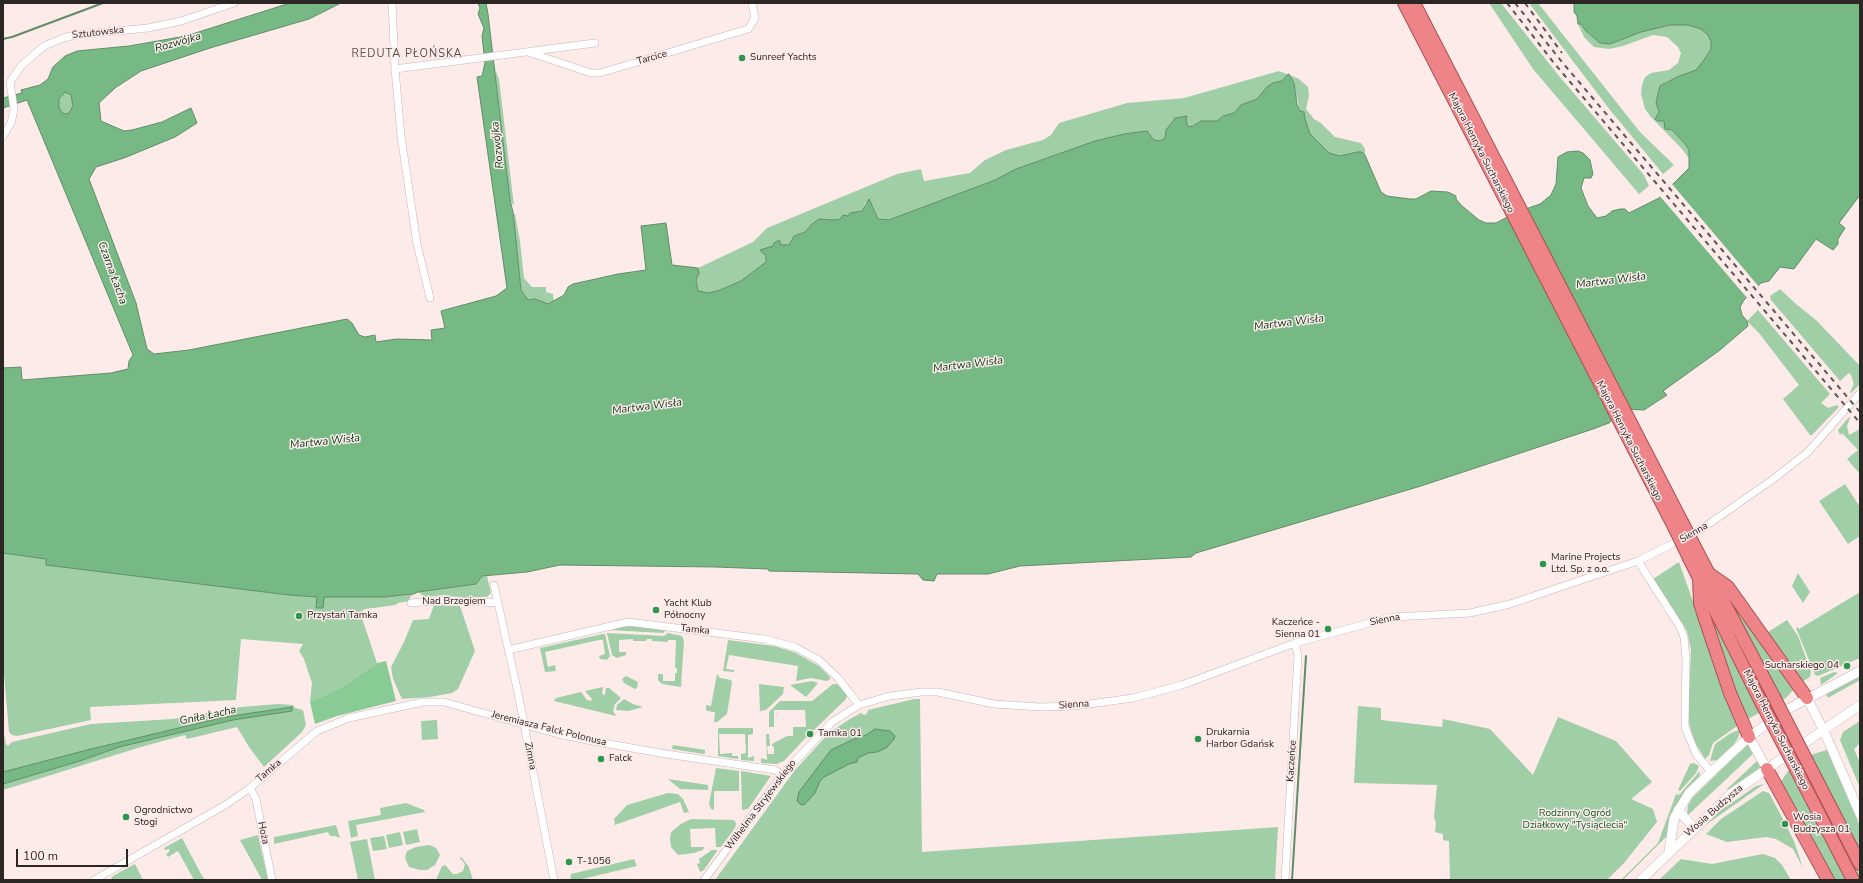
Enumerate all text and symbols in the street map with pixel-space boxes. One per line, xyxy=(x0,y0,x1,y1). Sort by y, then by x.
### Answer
street label: Sztutowska xyxy=(71,24,125,42)
water label: Rozwójka xyxy=(153,30,203,56)
district label: REDUTA PŁOŃSKA xyxy=(351,47,463,61)
street label: Tarcice xyxy=(636,48,668,68)
place label: Sunreef Yachts xyxy=(750,52,817,64)
marker: Sunreef Yachts xyxy=(737,53,747,63)
street label: Majora Henryka Sucharskiego xyxy=(1445,91,1517,215)
water label: Rozwójka xyxy=(489,121,507,169)
water label: Czarna Łacha xyxy=(95,240,129,306)
water label: Martwa Wisła xyxy=(1575,270,1647,292)
water label: Martwa Wisła xyxy=(1253,312,1325,334)
water label: Martwa Wisła xyxy=(932,354,1004,376)
street label: Majora Henryka Sucharskiego xyxy=(1593,379,1665,503)
water label: Martwa Wisła xyxy=(611,396,683,418)
water label: Martwa Wisła xyxy=(289,432,361,452)
street label: Sienna xyxy=(1678,520,1710,546)
place label: Marine Projects Ltd. Sp. z o.o. xyxy=(1551,552,1620,576)
marker: Marine Projects Ltd. Sp. z o.o. xyxy=(1538,559,1548,569)
street label: Nad Brzegiem xyxy=(422,596,486,608)
place label: Yacht Klub Północny xyxy=(664,598,712,622)
marker: Yacht Klub Północny xyxy=(651,605,661,615)
place label: Przystań Tamka xyxy=(307,610,378,622)
marker: Przystań Tamka xyxy=(294,611,304,621)
street label: Sienna xyxy=(1369,611,1401,629)
place label: Kaczeńce - Sienna 01 xyxy=(1272,617,1320,640)
street label: Tamka xyxy=(680,622,710,638)
marker: Kaczeńce - Sienna 01 xyxy=(1323,624,1333,634)
place label: Sucharskiego 04 xyxy=(1765,660,1839,672)
marker: Sucharskiego 04 xyxy=(1842,661,1852,671)
street label: Majora Henryka Sucharskiego xyxy=(1740,668,1812,792)
street label: Sienna xyxy=(1058,698,1090,712)
water label: Gniła Łacha xyxy=(178,704,238,728)
street label: Jeremiasza Falck Polonusa xyxy=(490,709,608,749)
place label: Drukarnia Harbor Gdańsk xyxy=(1206,727,1274,750)
place label: Tamka 01 xyxy=(818,728,862,740)
marker: Tamka 01 xyxy=(805,729,815,739)
marker: Drukarnia Harbor Gdańsk xyxy=(1193,734,1203,744)
street label: Kaczeńce xyxy=(1285,740,1299,782)
street label: Zimna xyxy=(521,741,539,771)
place label: Falck xyxy=(609,753,632,765)
marker: Falck xyxy=(596,754,606,764)
street label: Tamka xyxy=(254,757,284,785)
street label: Wilhelma Stryjewskiego xyxy=(723,757,799,853)
street label: Wosia Budzysza xyxy=(1682,782,1746,840)
place label: Ogrodnictwo Stogi xyxy=(134,805,193,828)
park label: Rodzinny Ogród Działkowy "Tysiąclecia" xyxy=(1522,808,1628,832)
marker: Ogrodnictwo Stogi xyxy=(121,812,131,822)
place label: Wosia Budzysza 01 xyxy=(1793,812,1850,836)
marker: Wosia Budzysza 01 xyxy=(1780,819,1790,829)
street label: Hoża xyxy=(255,821,271,845)
scale bar xyxy=(18,841,130,867)
text: 100 m xyxy=(23,848,58,864)
place label: T-1056 xyxy=(577,856,611,868)
marker: T-1056 xyxy=(564,857,574,867)

